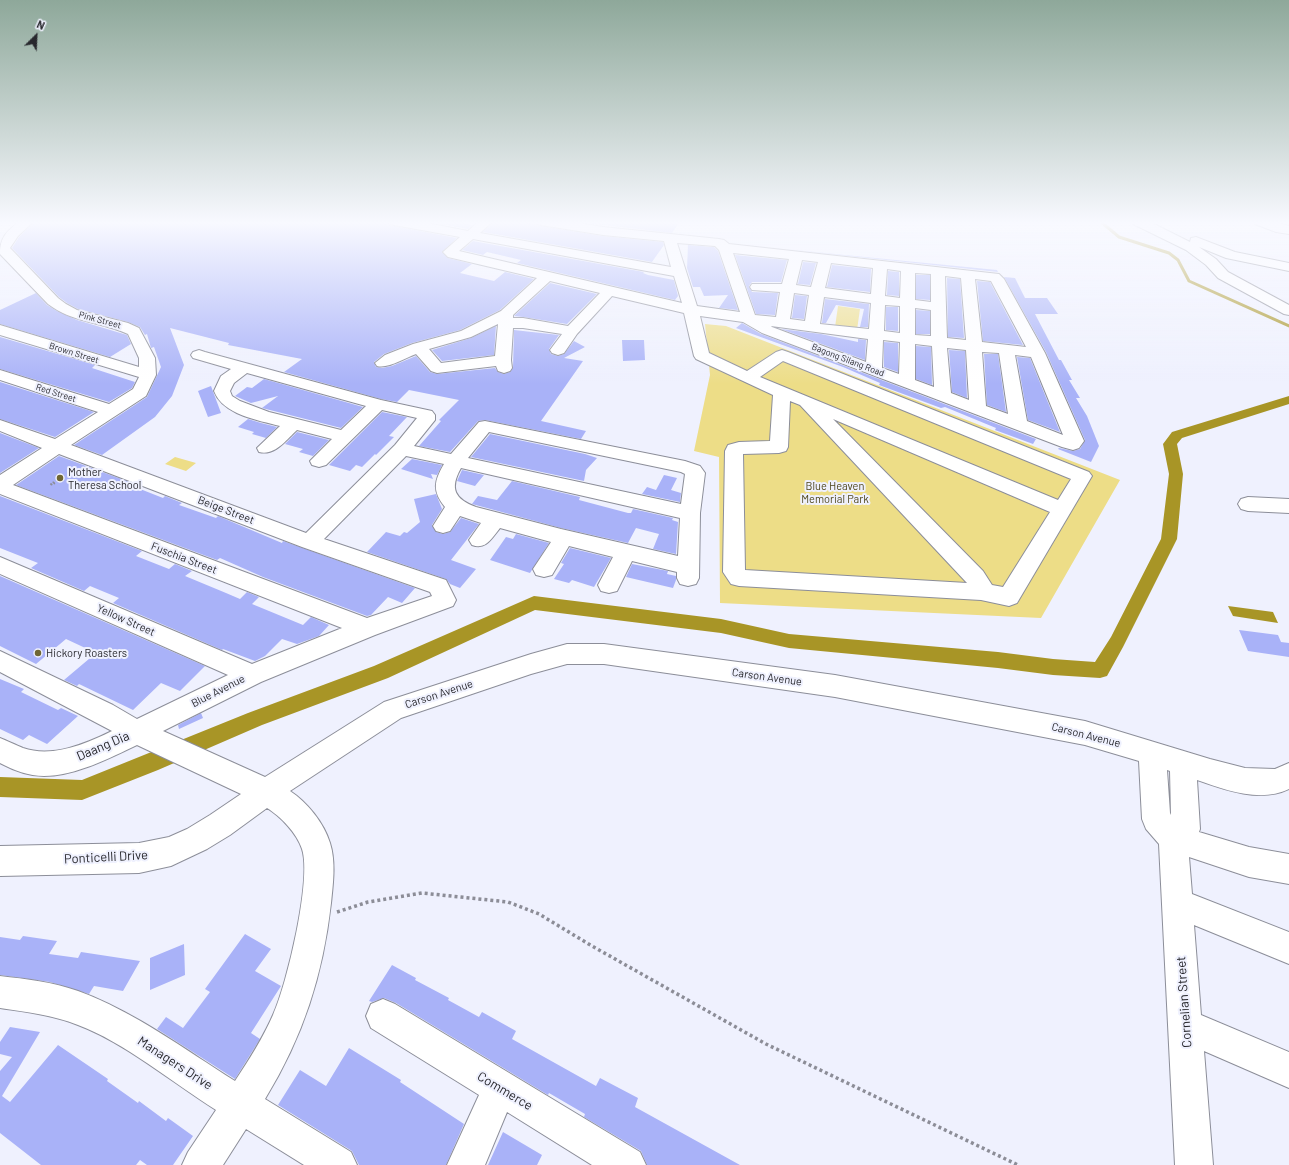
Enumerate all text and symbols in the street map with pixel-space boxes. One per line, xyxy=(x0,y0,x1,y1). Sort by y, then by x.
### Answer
north arrow xyxy=(16,16,56,56)
text: N xyxy=(35,17,47,32)
street label: Pink Street xyxy=(78,309,122,331)
street label: Brown Street xyxy=(48,340,100,366)
street label: Bagong Silang Road xyxy=(810,341,886,379)
street label: Red Street xyxy=(35,381,77,405)
place label: Mother Theresa School xyxy=(68,465,141,491)
marker: Mother Theresa School xyxy=(55,473,65,483)
park label: Blue Heaven Memorial Park xyxy=(801,479,869,505)
street label: Beige Street xyxy=(196,493,256,527)
street label: Fuschia Street xyxy=(149,539,219,577)
street label: Yellow Street xyxy=(95,601,157,639)
place label: Hickory Roasters xyxy=(46,646,127,660)
marker: Hickory Roasters xyxy=(33,648,43,658)
street label: Carson Avenue xyxy=(731,666,803,688)
street label: Blue Avenue xyxy=(189,672,247,710)
street label: Carson Avenue xyxy=(403,677,475,711)
street label: Carson Avenue xyxy=(1050,720,1122,750)
street label: Daang Dia xyxy=(74,728,132,764)
street label: Ponticelli Drive xyxy=(64,847,148,867)
street label: Cornelian Street xyxy=(1173,956,1195,1048)
street label: Managers Drive xyxy=(135,1033,215,1093)
street label: Commerce xyxy=(475,1068,535,1114)

